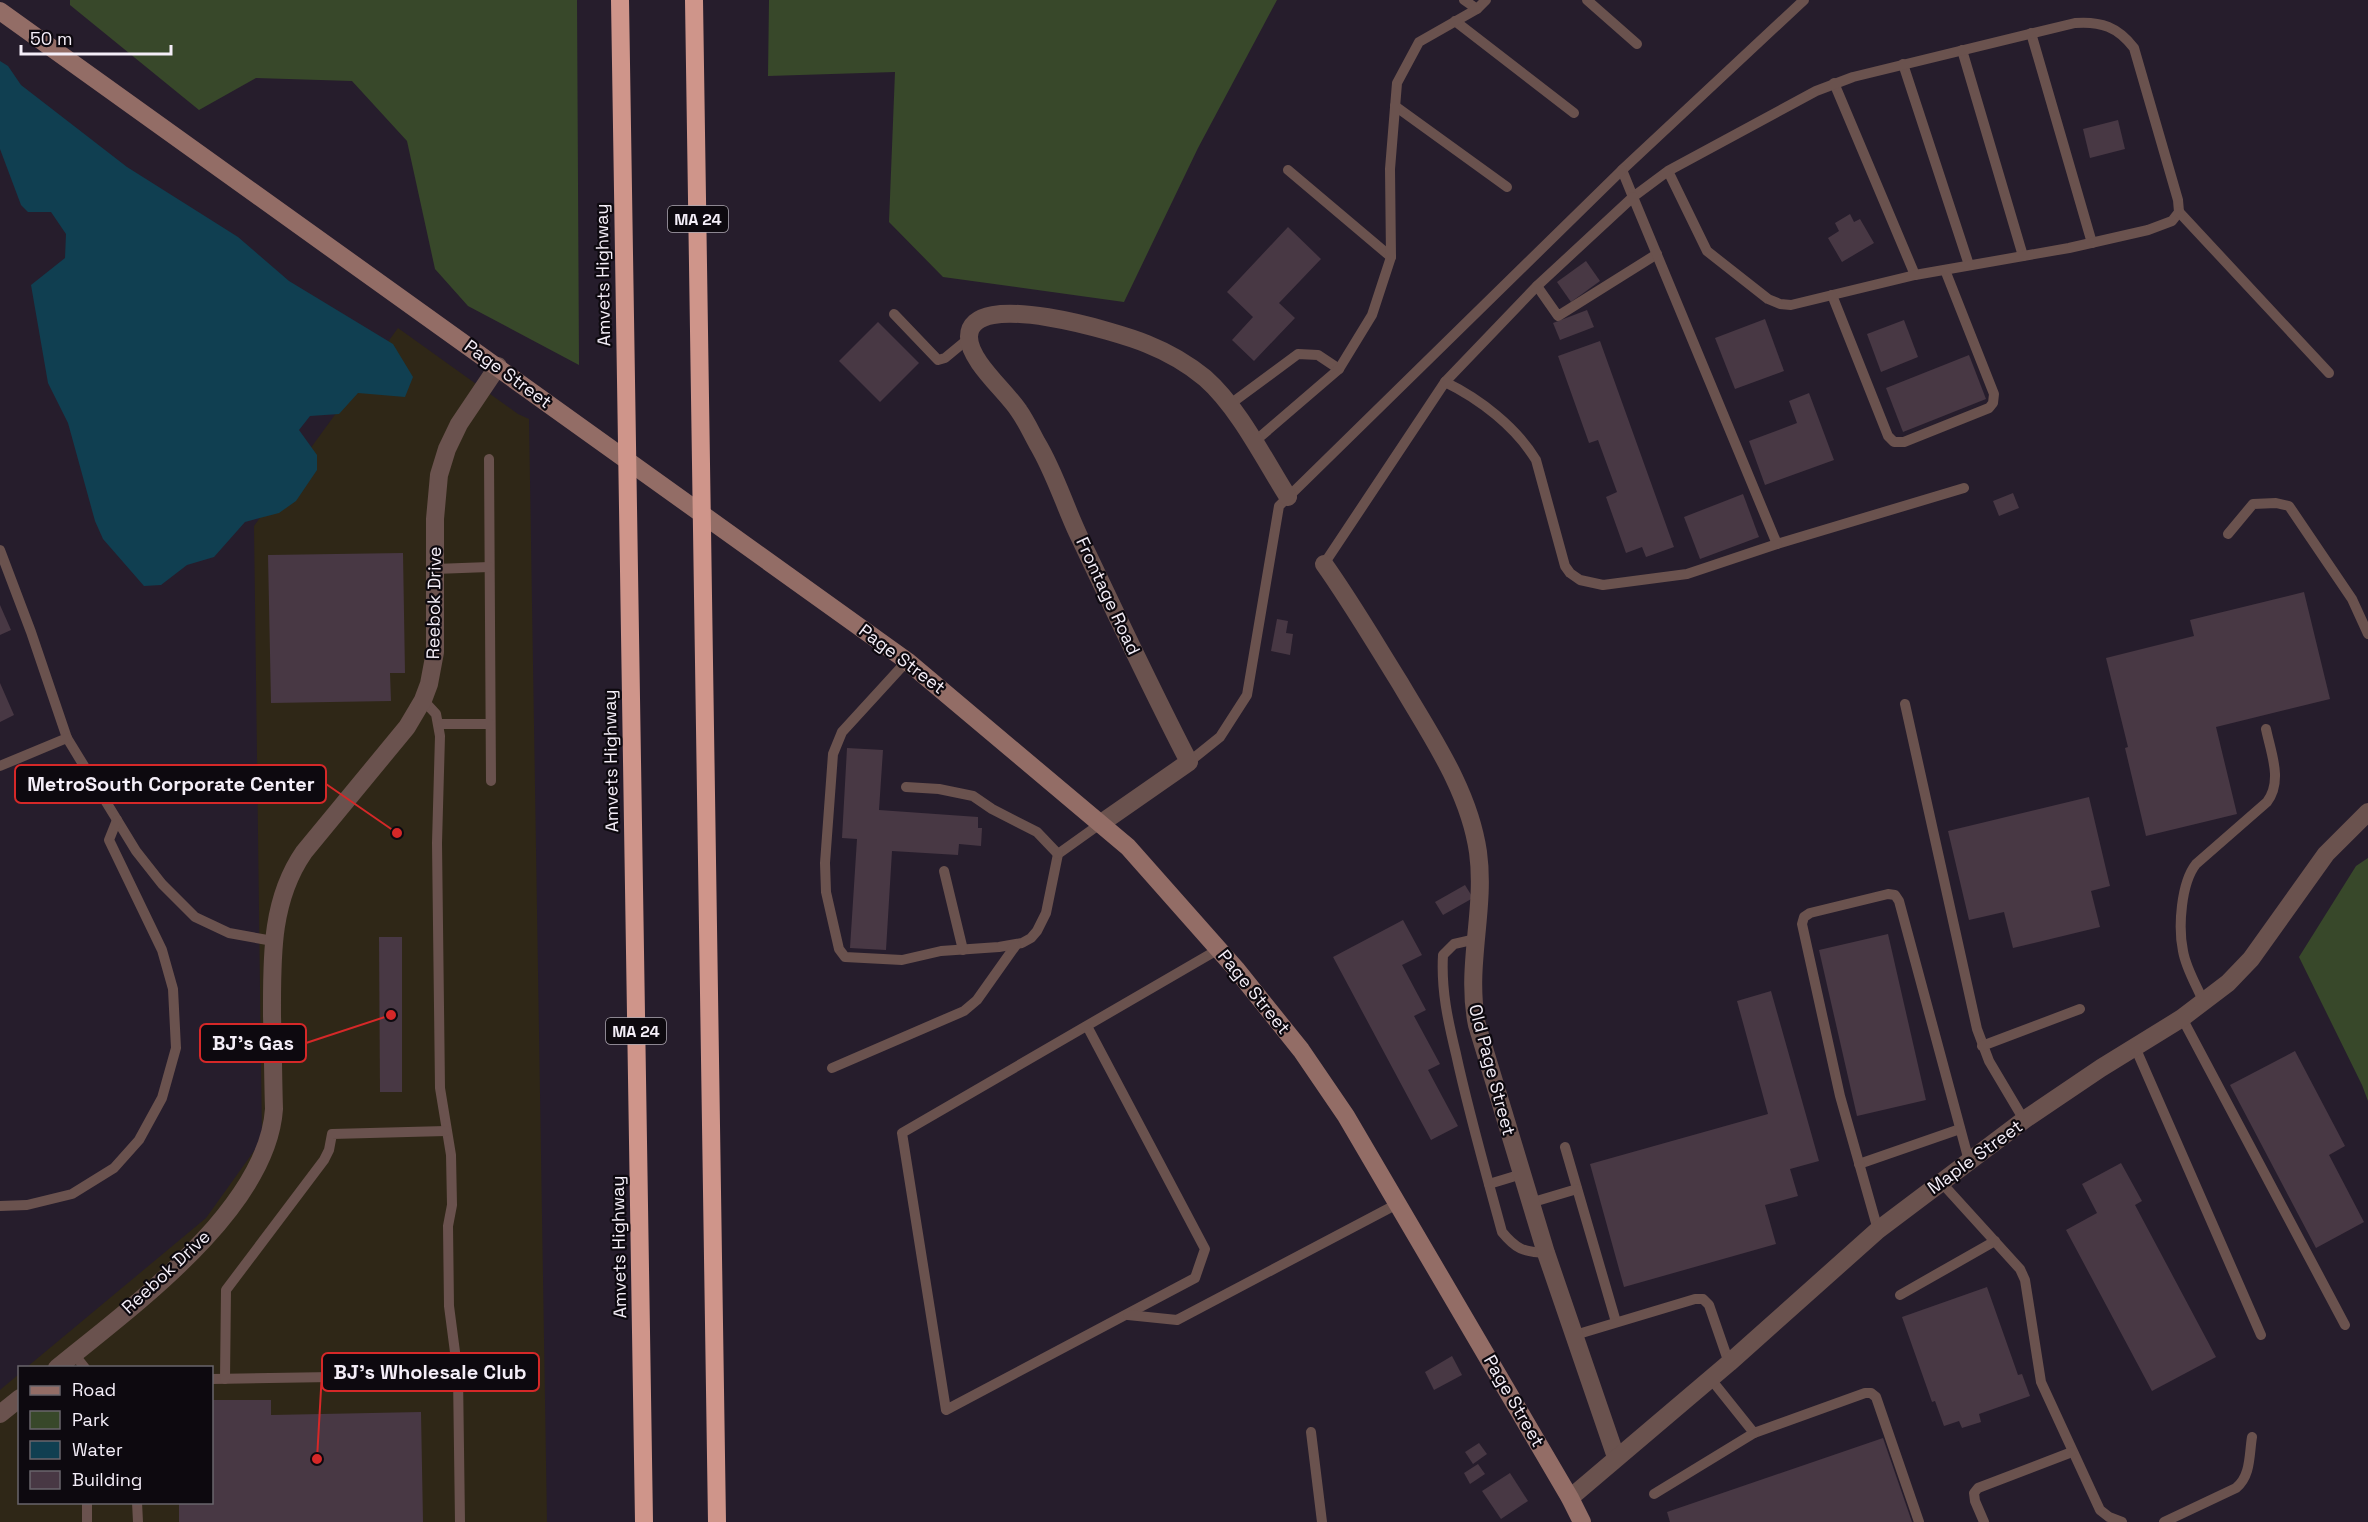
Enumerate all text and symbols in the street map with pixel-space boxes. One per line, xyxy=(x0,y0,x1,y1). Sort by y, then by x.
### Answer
scale bar xyxy=(21,18,171,56)
text: 50 m xyxy=(30,27,72,50)
street label: Amvets Highway xyxy=(590,203,615,347)
road number: MA 24 xyxy=(668,206,728,232)
street label: Page Street xyxy=(460,334,557,413)
street label: Frontage Road xyxy=(1071,533,1146,658)
street label: Reebok Drive xyxy=(421,546,446,660)
street label: Page Street xyxy=(854,619,950,699)
street label: Amvets Highway xyxy=(598,689,623,833)
callout: MetroSouth Corporate Center xyxy=(15,765,326,803)
text: MetroSouth Corporate Center xyxy=(27,771,315,797)
street label: Page Street xyxy=(1213,945,1296,1039)
street label: Old Page Street xyxy=(1464,1002,1521,1138)
road number: MA 24 xyxy=(606,1018,666,1044)
callout: BJ's Gas xyxy=(200,1024,306,1062)
text: BJ's Gas xyxy=(212,1030,294,1056)
street label: Maple Street xyxy=(1923,1114,2027,1199)
street label: Amvets Highway xyxy=(606,1175,631,1319)
street label: Reebok Drive xyxy=(117,1225,215,1319)
street label: Page Street xyxy=(1479,1351,1550,1451)
callout: BJ's Wholesale Club xyxy=(322,1353,539,1391)
text: BJ's Wholesale Club xyxy=(333,1359,527,1385)
legend xyxy=(18,1366,213,1504)
text: Road xyxy=(72,1378,116,1401)
text: Park xyxy=(72,1408,110,1431)
text: Water xyxy=(72,1438,123,1461)
text: Building xyxy=(72,1468,142,1491)

